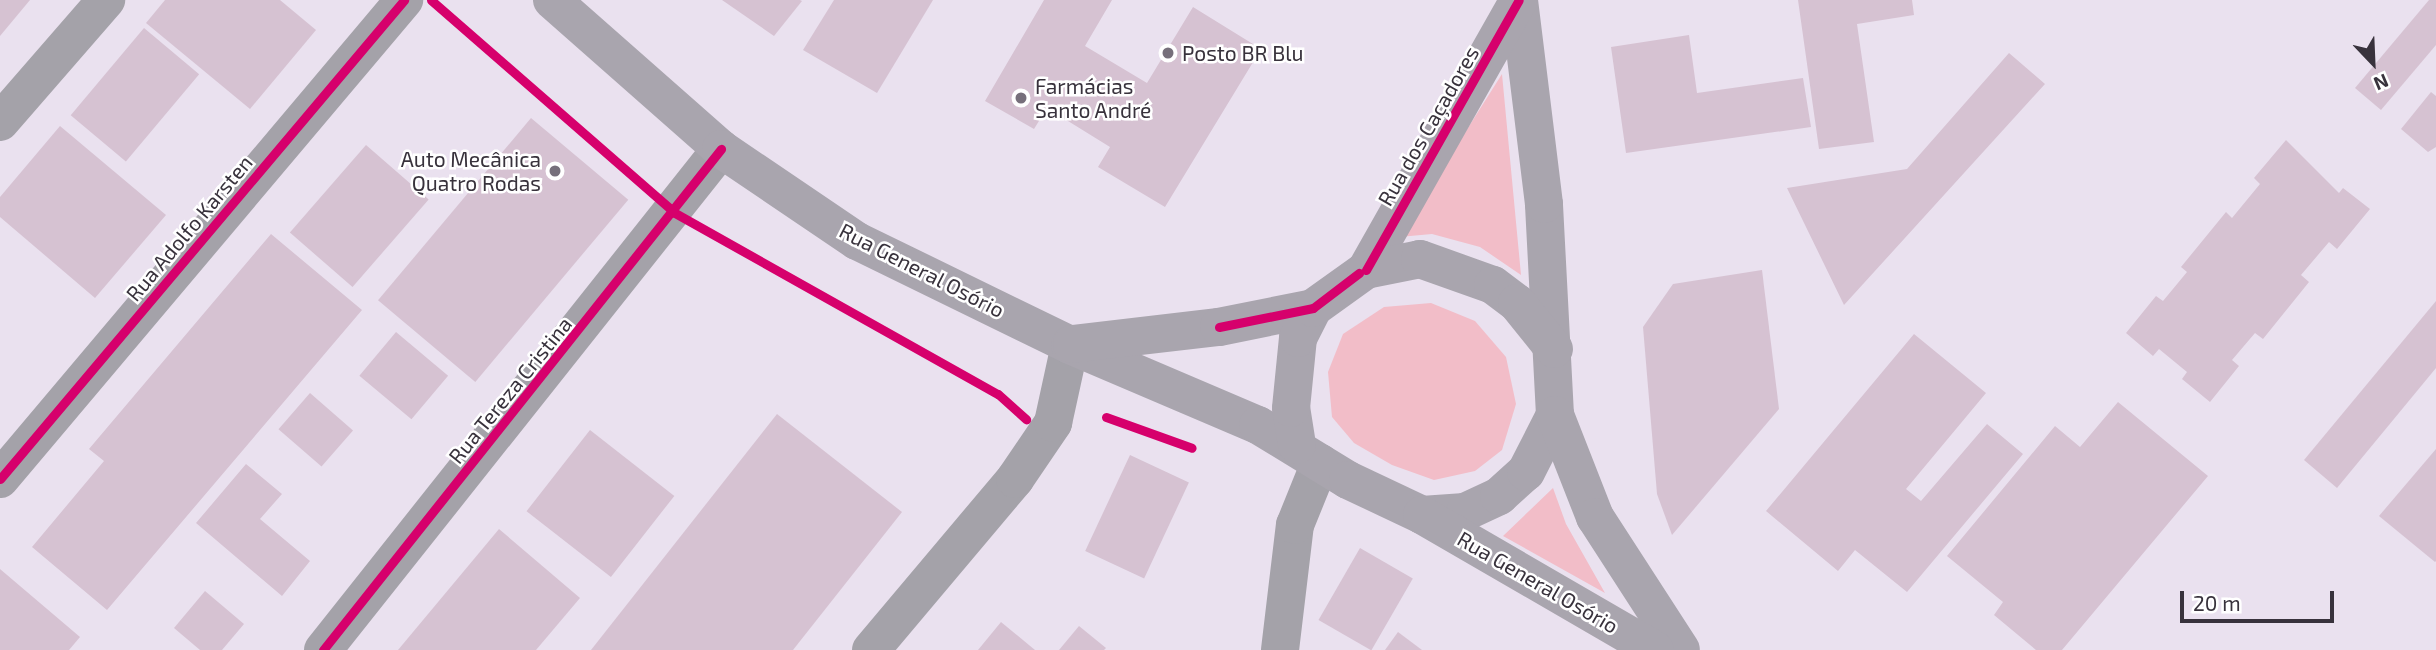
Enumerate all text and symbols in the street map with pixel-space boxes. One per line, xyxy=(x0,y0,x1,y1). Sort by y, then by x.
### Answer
north arrow xyxy=(2338,28,2408,98)
place label: Posto BR Blu xyxy=(1182,40,1303,66)
street label: Rua dos Caçadores xyxy=(1372,42,1484,210)
marker: Posto BR Blu xyxy=(1160,45,1176,61)
text: N xyxy=(2371,70,2392,96)
place label: Farmácias Santo André xyxy=(1035,73,1152,123)
marker: Farmácias Santo André xyxy=(1013,90,1029,106)
place label: Auto Mecânica Quatro Rodas xyxy=(401,146,541,196)
street label: Rua Adolfo Karsten xyxy=(120,150,258,306)
marker: Auto Mecânica Quatro Rodas xyxy=(547,163,563,179)
street label: Rua General Osório xyxy=(835,217,1009,323)
street label: Rua Tereza Cristina xyxy=(443,311,577,469)
street label: Rua General Osório xyxy=(1453,526,1623,638)
scale bar xyxy=(2184,576,2338,620)
text: 20 m xyxy=(2193,590,2241,615)

